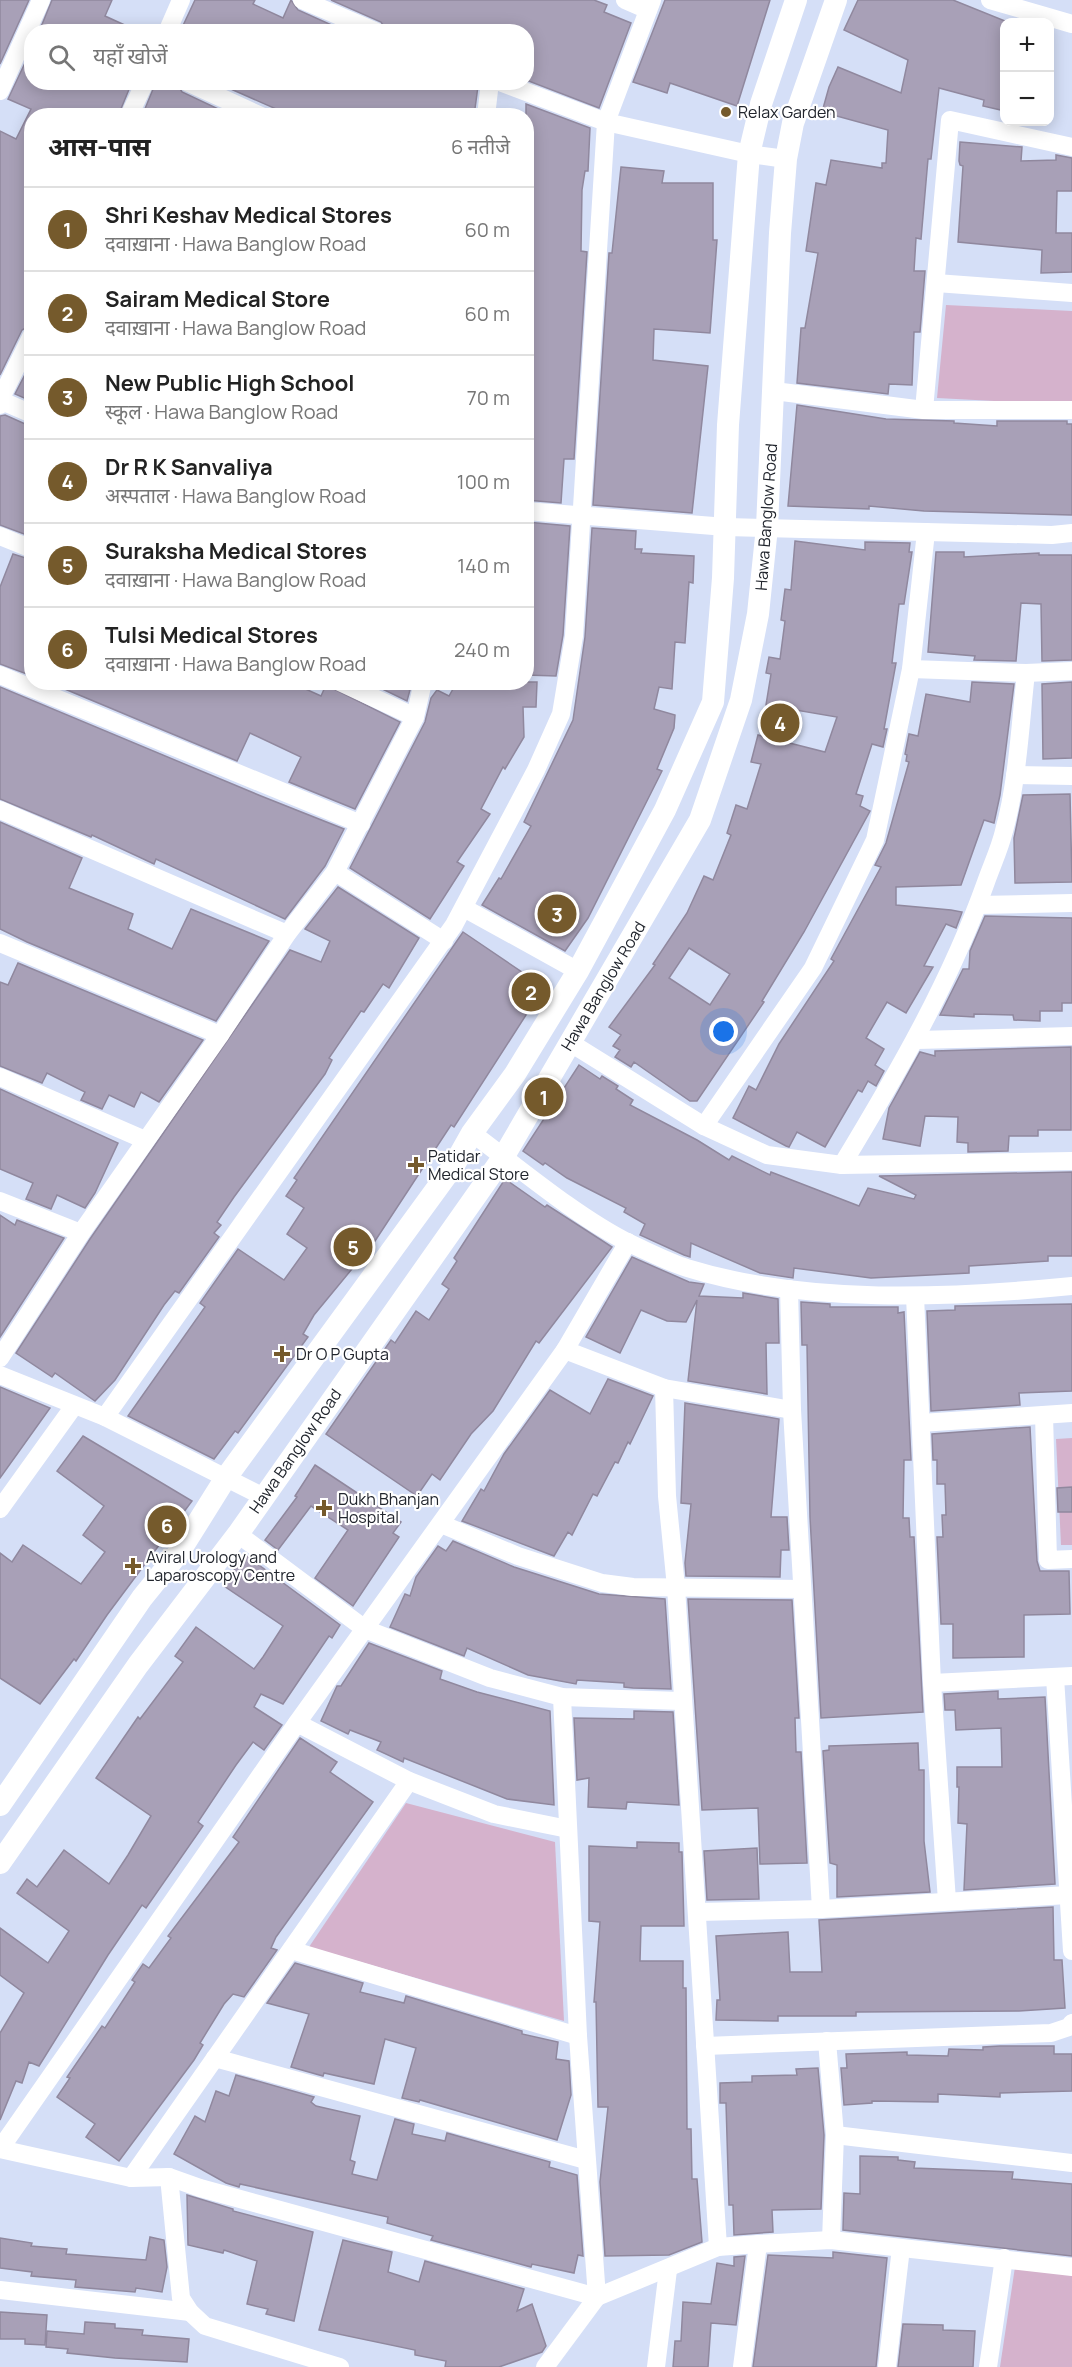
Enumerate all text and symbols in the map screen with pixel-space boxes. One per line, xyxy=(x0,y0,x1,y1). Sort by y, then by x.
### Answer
map controls xyxy=(1000,18,1054,126)
button: + xyxy=(1000,18,1054,72)
search box xyxy=(24,24,534,90)
icon: search xyxy=(45,41,78,74)
text: यहाँ खोजें xyxy=(93,41,168,71)
button: − xyxy=(1000,72,1054,126)
place label: Relax Garden xyxy=(738,101,836,123)
marker: Relax Garden xyxy=(719,105,733,119)
text: आस-पास xyxy=(48,128,151,164)
text: 6 नतीजे xyxy=(451,133,510,160)
text: Shri Keshav Medical Stores xyxy=(105,200,392,230)
text: 1 xyxy=(63,216,72,243)
text: 60 m xyxy=(464,216,510,243)
text: दवाख़ाना · Hawa Banglow Road xyxy=(105,230,366,257)
text: Sairam Medical Store xyxy=(105,284,330,314)
text: 2 xyxy=(62,300,73,327)
text: 60 m xyxy=(464,300,510,327)
text: दवाख़ाना · Hawa Banglow Road xyxy=(105,314,366,341)
text: New Public High School xyxy=(105,368,354,398)
text: 3 xyxy=(62,384,73,411)
text: 70 m xyxy=(467,384,510,411)
text: स्कूल · Hawa Banglow Road xyxy=(105,398,338,425)
street label: Hawa Banglow Road xyxy=(750,443,782,591)
text: Dr R K Sanvaliya xyxy=(105,452,273,482)
text: 4 xyxy=(61,468,74,495)
text: 100 m xyxy=(457,468,510,495)
text: अस्पताल · Hawa Banglow Road xyxy=(105,482,366,509)
text: Suraksha Medical Stores xyxy=(105,536,367,566)
text: 5 xyxy=(62,552,73,579)
text: 140 m xyxy=(457,552,510,579)
text: दवाख़ाना · Hawa Banglow Road xyxy=(105,566,366,593)
text: Tulsi Medical Stores xyxy=(105,620,318,650)
text: 6 xyxy=(61,636,74,663)
text: 240 m xyxy=(454,636,510,663)
text: दवाख़ाना · Hawa Banglow Road xyxy=(105,650,366,677)
pin: 4 xyxy=(760,700,800,746)
pin: 3 xyxy=(538,892,576,936)
street label: Hawa Banglow Road xyxy=(556,917,650,1055)
pin: 2 xyxy=(512,970,550,1014)
your location xyxy=(709,1017,738,1046)
pin: 1 xyxy=(524,1074,564,1120)
place label: Patidar Medical Store xyxy=(428,1145,529,1185)
marker: Patidar Medical Store xyxy=(409,1158,423,1172)
pin: 5 xyxy=(334,1224,372,1270)
place label: Dr O P Gupta xyxy=(296,1343,389,1365)
marker: Dr O P Gupta xyxy=(273,1345,291,1363)
street label: Hawa Banglow Road xyxy=(244,1384,346,1518)
place label: Dukh Bhanjan Hospital xyxy=(338,1488,439,1528)
marker: Dukh Bhanjan Hospital xyxy=(315,1499,333,1517)
pin: 6 xyxy=(148,1502,186,1547)
place label: Aviral Urology and Laparoscopy Centre xyxy=(146,1546,295,1586)
marker: Aviral Urology and Laparoscopy Centre xyxy=(124,1557,142,1575)

